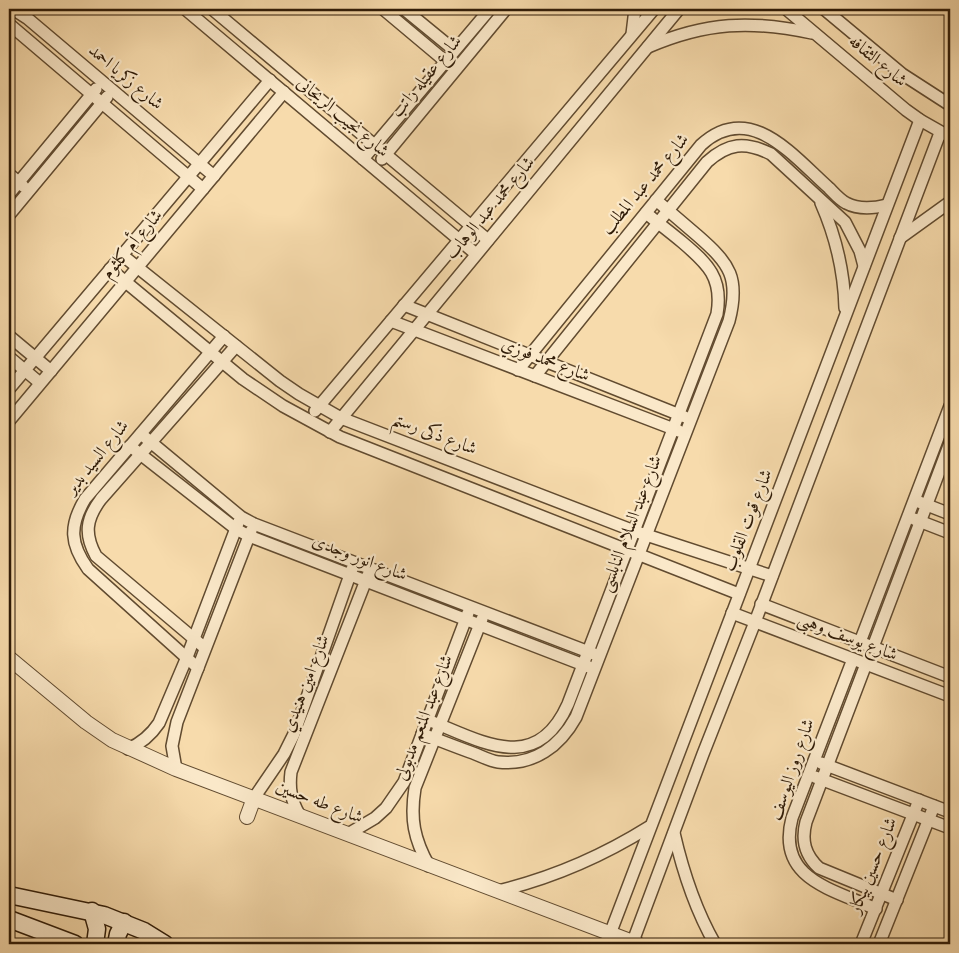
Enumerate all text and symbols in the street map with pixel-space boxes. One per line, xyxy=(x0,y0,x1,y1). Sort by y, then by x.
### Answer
street label: شارع عقيله راتب xyxy=(385,30,469,124)
street label: شارع الثقافه xyxy=(842,30,912,94)
street label: شارع زكريا احمد xyxy=(82,39,168,117)
street label: شارع نجيب الريحانى xyxy=(290,71,394,165)
street label: شارع محمد عبد المطلب xyxy=(596,129,696,241)
street label: شارع محمد عبد الوهاب xyxy=(440,152,542,266)
street label: شارع أم كلثوم xyxy=(95,203,171,286)
street label: شارع محمد فوزي xyxy=(497,332,593,390)
street label: شارع ذكى رستم xyxy=(387,406,480,466)
street label: شارع السيد بدير xyxy=(59,415,136,502)
street label: شارع عبد السلام النابلسى xyxy=(594,452,671,597)
street label: شارع قوت القلوب xyxy=(718,466,780,576)
street label: شارع انور وجدى xyxy=(308,529,410,589)
street label: شارع يوسف وهبى xyxy=(793,607,901,669)
street label: شارع امين هنيدي xyxy=(276,631,338,737)
street label: شارع عبد المنعم مدبولى xyxy=(389,651,463,785)
street label: شارع روز اليوسف xyxy=(763,715,823,825)
street label: شارع طه حسين xyxy=(272,774,366,832)
street label: شارع حسين بيكار xyxy=(842,814,905,920)

